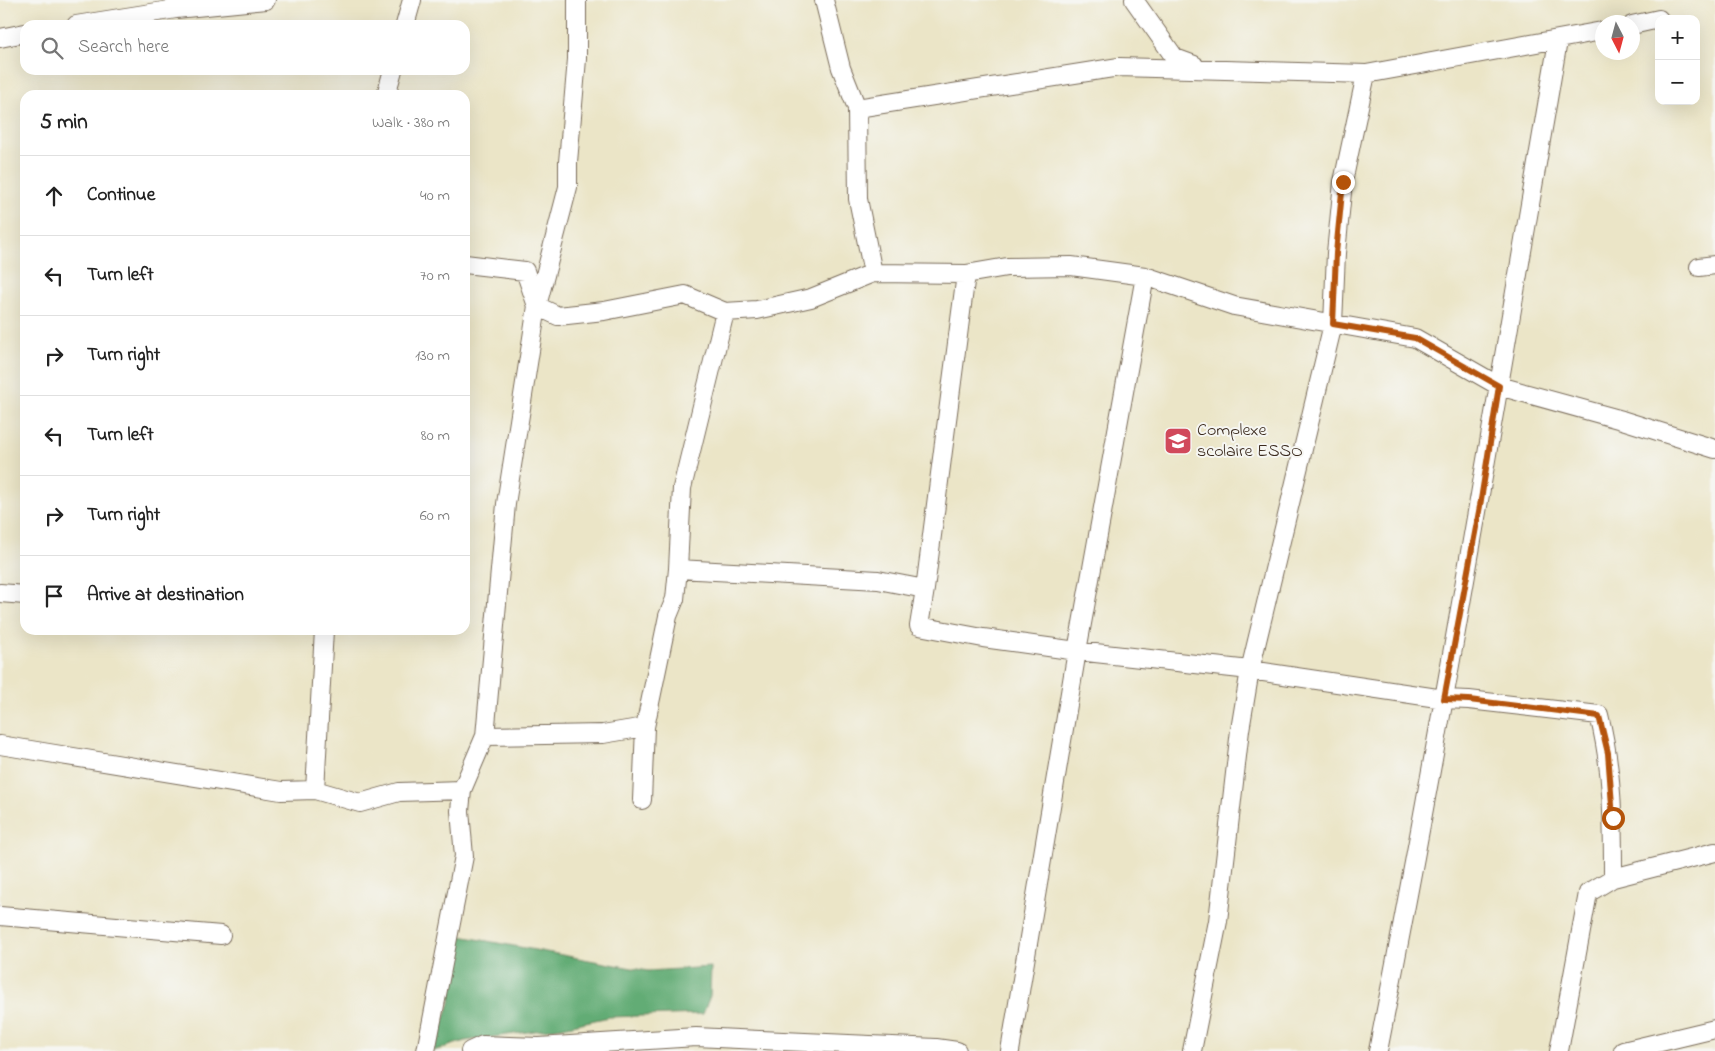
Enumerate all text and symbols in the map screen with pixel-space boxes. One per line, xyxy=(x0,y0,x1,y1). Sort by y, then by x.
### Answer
north arrow xyxy=(1595,15,1640,60)
map controls xyxy=(1655,15,1700,105)
button: + xyxy=(1655,15,1700,60)
search box xyxy=(20,20,470,75)
icon: search xyxy=(38,34,66,62)
text: Search here xyxy=(78,34,169,61)
button: − xyxy=(1655,60,1700,105)
text: 5 min xyxy=(40,108,88,138)
text: Walk · 380 m xyxy=(372,111,450,135)
route end xyxy=(1332,171,1355,194)
icon: ahead xyxy=(40,182,68,210)
text: Continue xyxy=(87,182,155,209)
text: 40 m xyxy=(420,184,450,208)
icon: left xyxy=(40,262,68,290)
text: Turn left xyxy=(87,262,154,289)
text: 70 m xyxy=(420,264,450,288)
icon: right xyxy=(40,342,68,370)
text: Turn right xyxy=(87,342,160,369)
text: 130 m xyxy=(415,344,450,368)
place label: Complexe scolaire ESSO xyxy=(1197,418,1303,465)
icon: left xyxy=(40,422,68,450)
text: Turn left xyxy=(87,422,154,449)
text: 80 m xyxy=(421,424,450,448)
school or university icon: Complexe scolaire ESSO xyxy=(1163,426,1193,456)
icon: right xyxy=(40,502,68,530)
text: Turn right xyxy=(87,502,160,529)
text: 60 m xyxy=(420,504,450,528)
icon: arrive xyxy=(40,582,68,610)
text: Arrive at destination xyxy=(87,582,244,609)
route start xyxy=(1602,807,1625,830)

